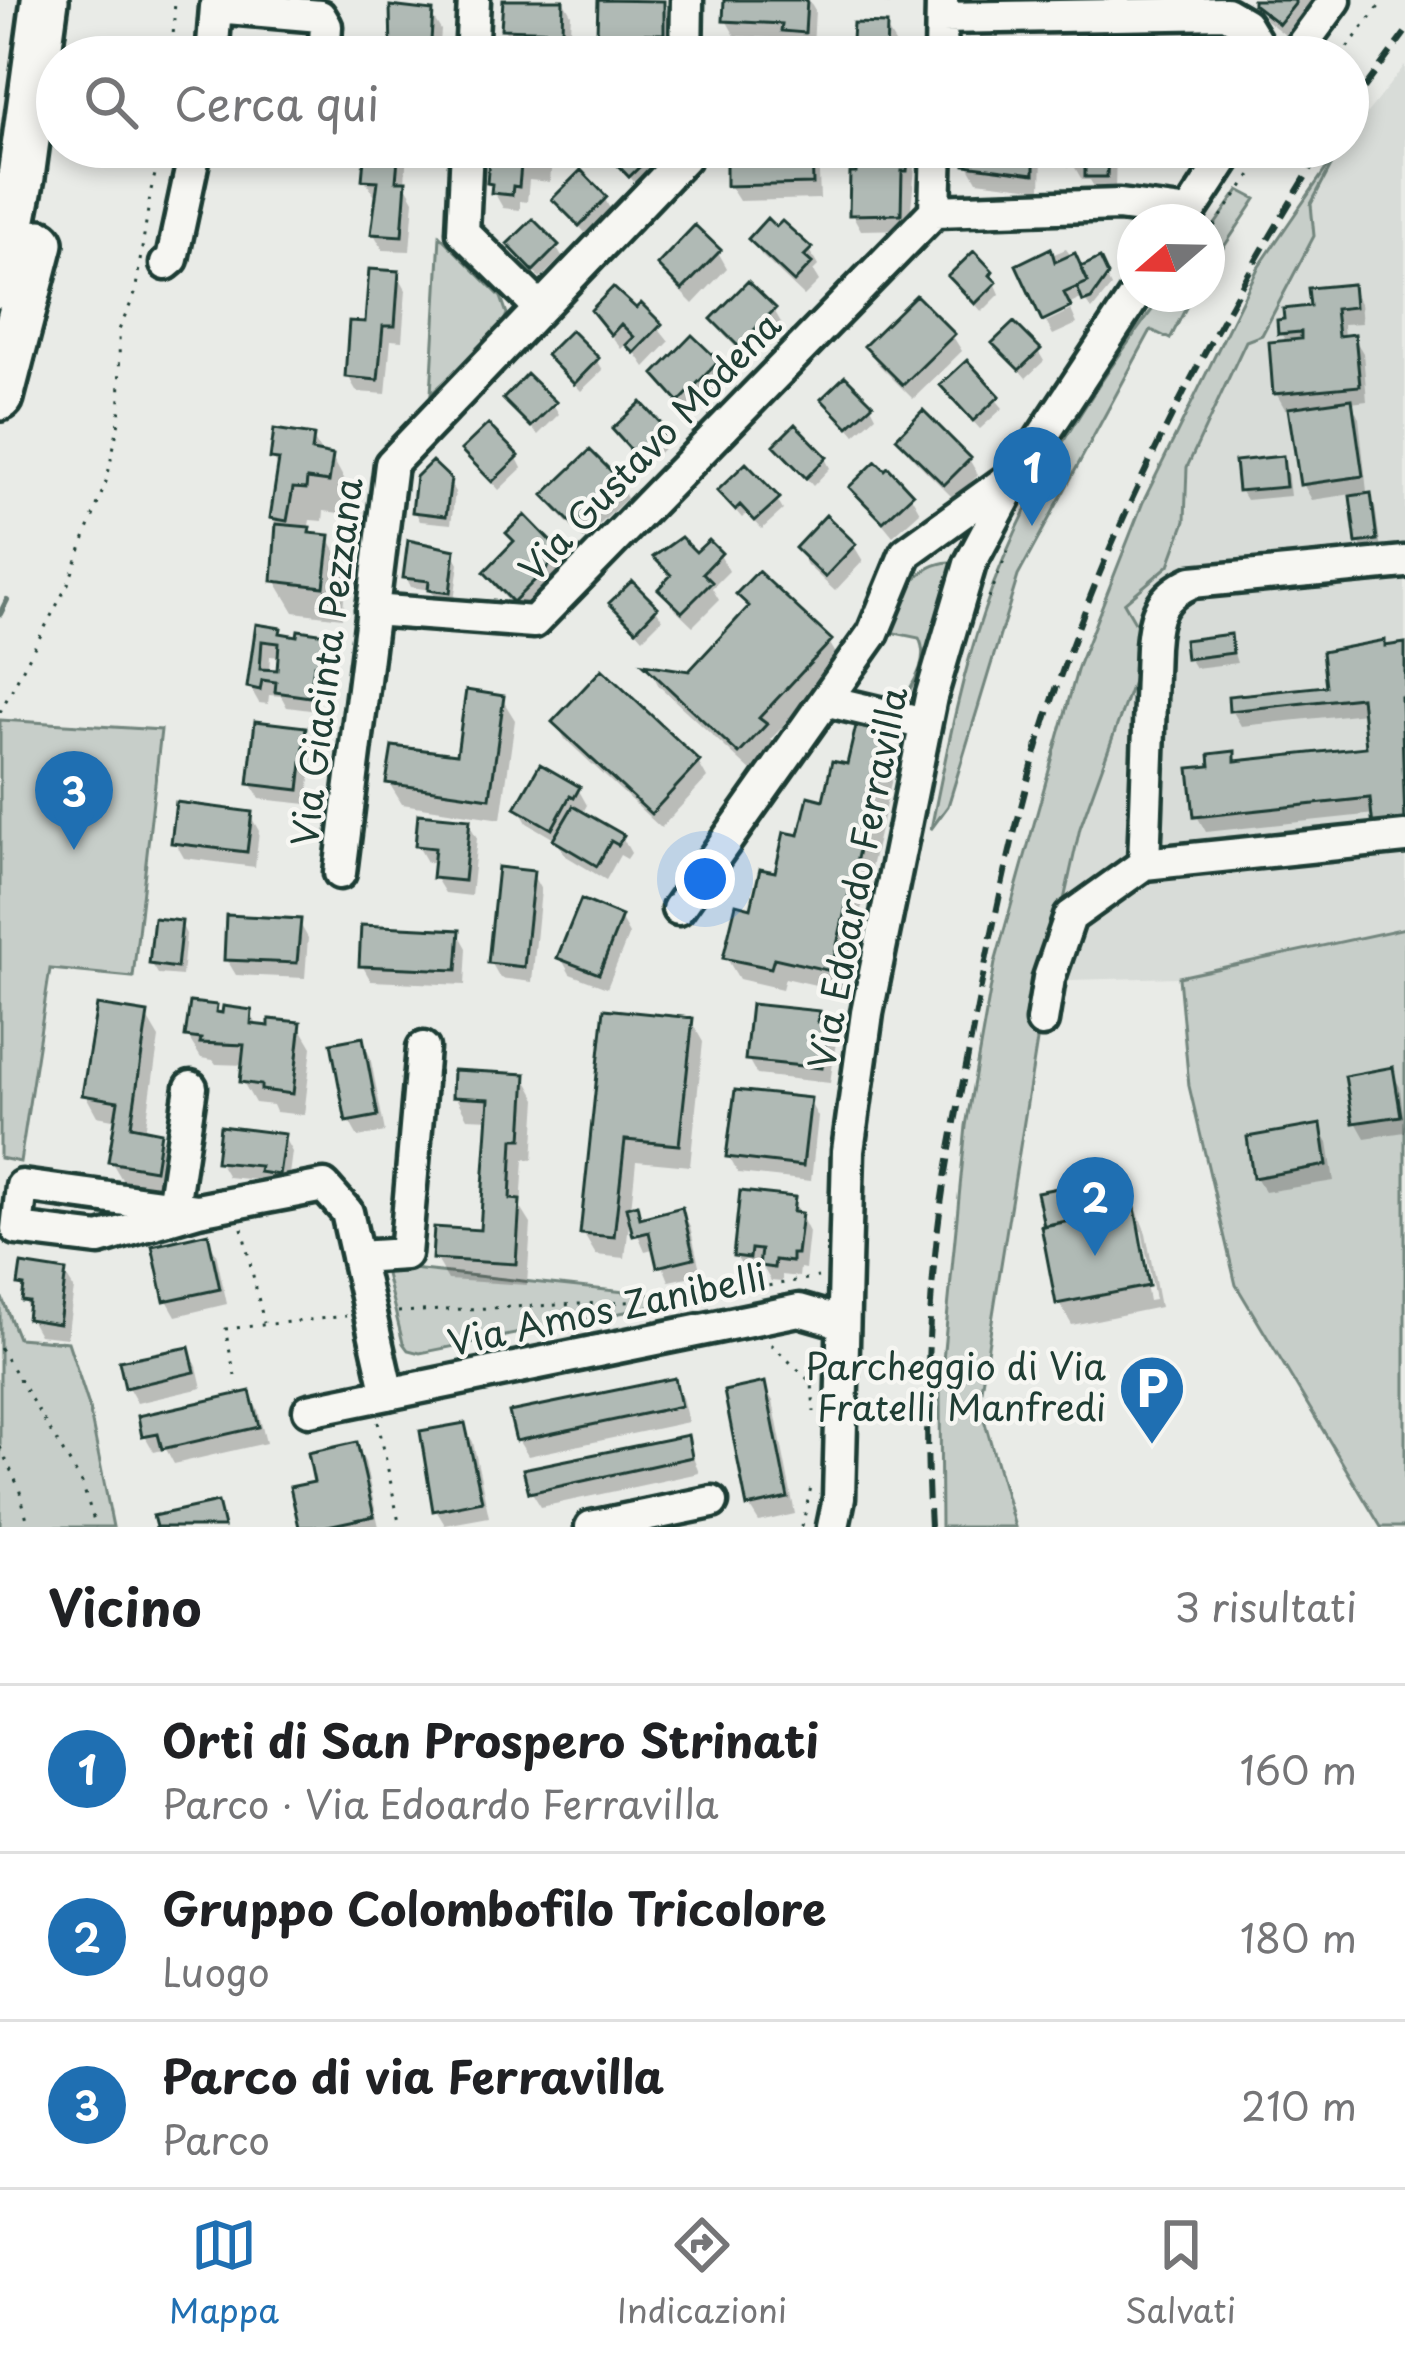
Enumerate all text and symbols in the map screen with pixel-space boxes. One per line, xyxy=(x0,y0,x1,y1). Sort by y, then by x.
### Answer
search box xyxy=(36,36,1369,168)
text: Cerca qui xyxy=(174,68,379,136)
icon: search xyxy=(78,69,144,135)
north arrow xyxy=(1117,204,1225,312)
street label: Via Gustavo Modena xyxy=(505,298,792,593)
pin: 1 xyxy=(993,427,1071,526)
street label: Via Giacinta Pezzana xyxy=(276,474,374,849)
street label: Via Edoardo Ferravilla xyxy=(792,681,920,1073)
pin: 3 xyxy=(35,751,113,850)
your location xyxy=(675,849,735,909)
pin: 2 xyxy=(1056,1157,1134,1256)
street label: Via Amos Zanibelli xyxy=(442,1248,771,1368)
place label: Parcheggio di Via Fratelli Manfredi xyxy=(805,1338,1106,1433)
parking icon: Parcheggio di Via Fratelli Manfredi xyxy=(1117,1353,1187,1447)
text: Vicino xyxy=(48,1567,201,1644)
text: 3 risultati xyxy=(1174,1576,1357,1635)
text: Orti di San Prospero Strinati xyxy=(162,1705,819,1773)
text: 1 xyxy=(78,1739,96,1798)
text: 160 m xyxy=(1240,1739,1357,1798)
text: Parco · Via Edoardo Ferravilla xyxy=(162,1773,718,1832)
text: Gruppo Colombofilo Tricolore xyxy=(162,1873,826,1941)
text: 2 xyxy=(73,1907,101,1966)
text: 180 m xyxy=(1240,1907,1357,1966)
text: Luogo xyxy=(162,1941,270,2000)
text: Parco di via Ferravilla xyxy=(162,2041,664,2109)
text: 3 xyxy=(74,2075,100,2134)
text: 210 m xyxy=(1241,2075,1357,2134)
text: Parco xyxy=(162,2109,270,2168)
tab: Mappa xyxy=(169,2212,279,2334)
tab: Indicazioni xyxy=(617,2212,787,2334)
tab: Salvati xyxy=(1125,2212,1236,2334)

